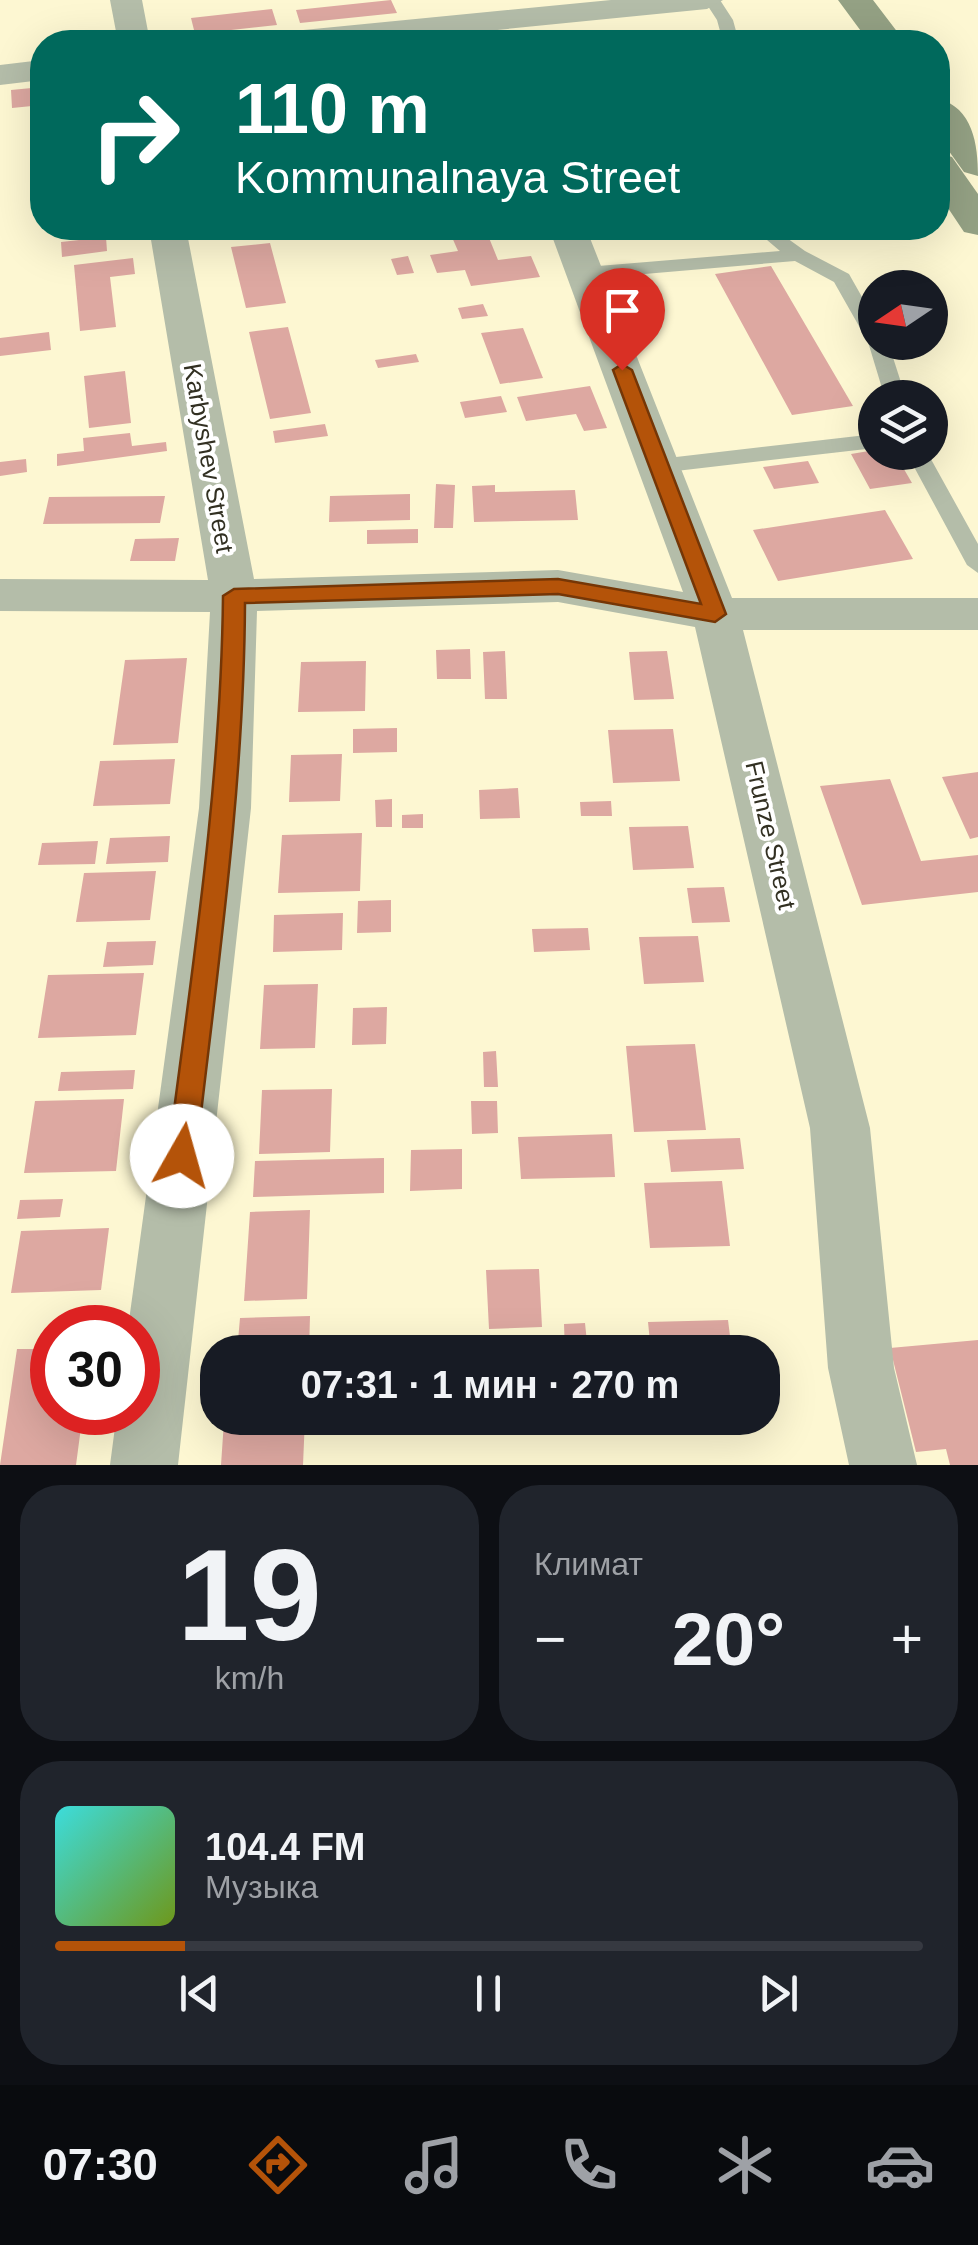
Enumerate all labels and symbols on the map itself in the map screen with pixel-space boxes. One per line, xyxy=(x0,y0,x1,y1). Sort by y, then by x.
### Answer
pin xyxy=(580,268,665,371)
north arrow xyxy=(858,270,948,360)
street label: Karbyshev Street xyxy=(179,361,239,555)
street label: Frunze Street xyxy=(740,758,802,912)
position arrow xyxy=(130,1104,234,1208)
speed limit sign: 30 xyxy=(30,1305,160,1435)

